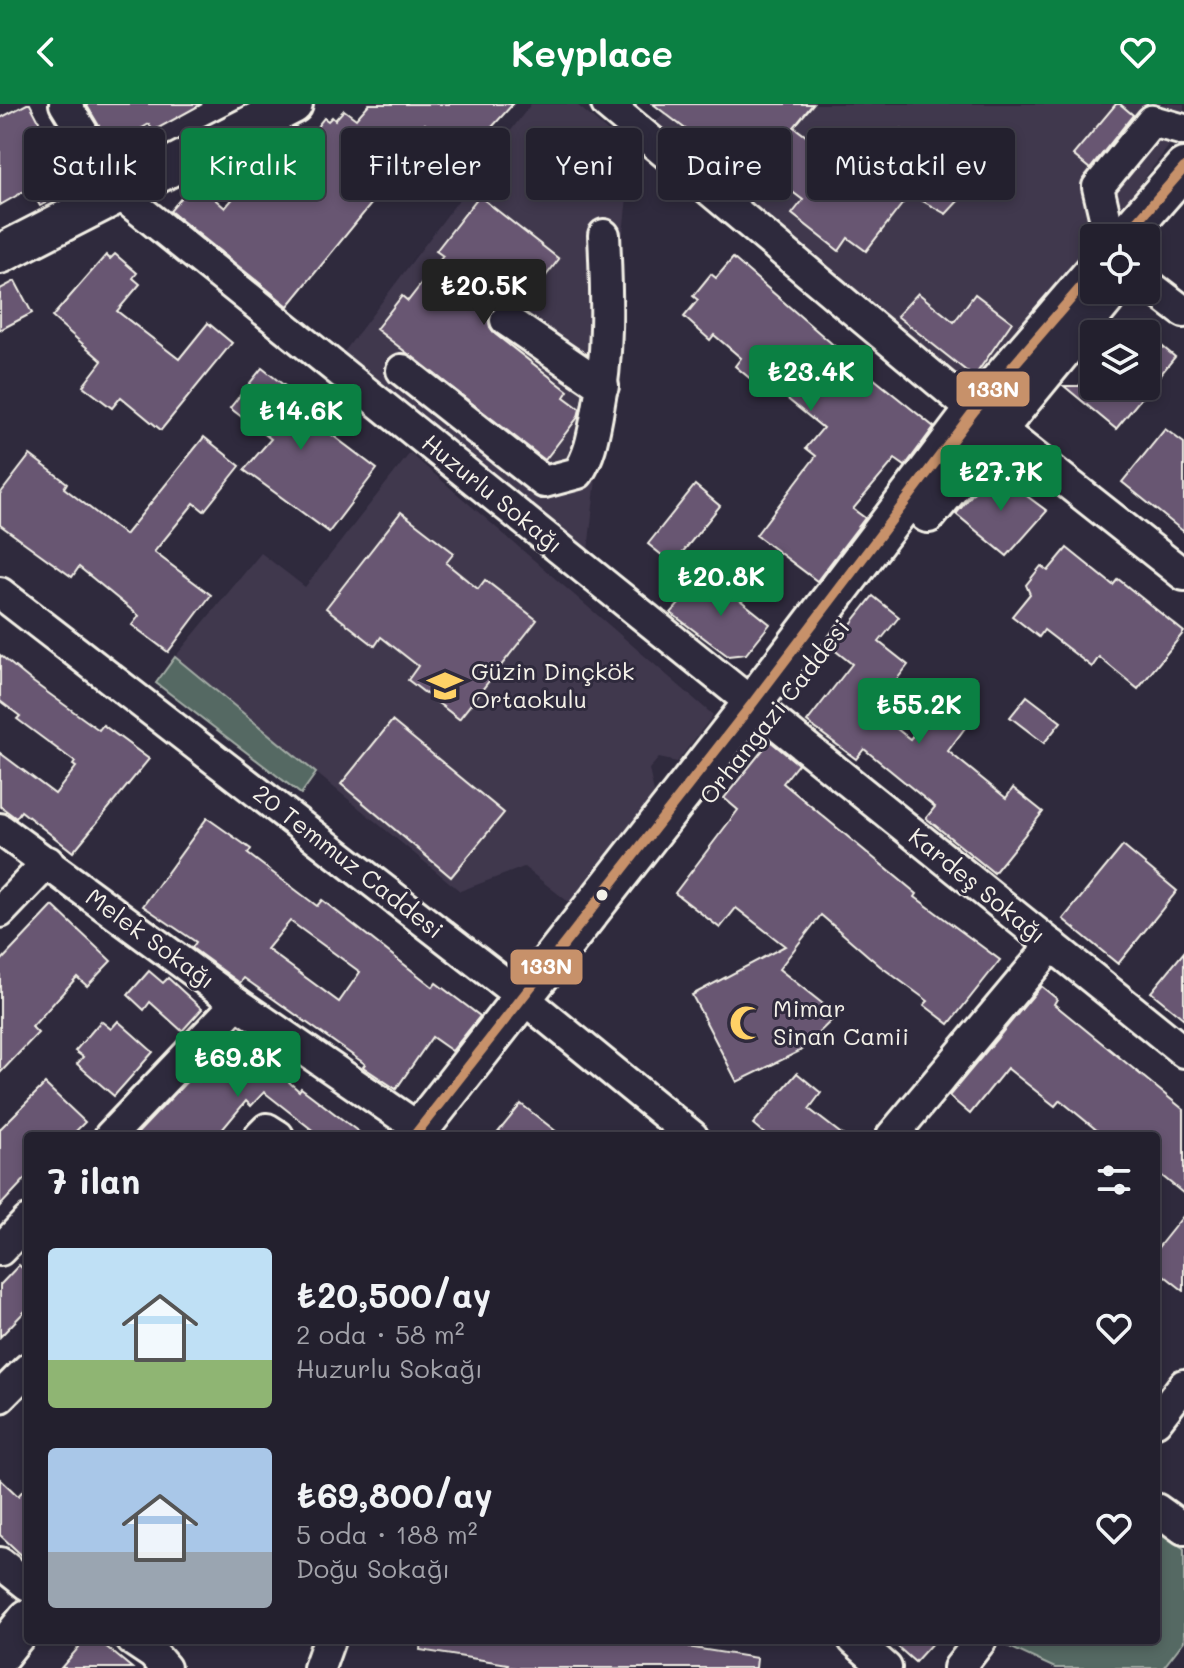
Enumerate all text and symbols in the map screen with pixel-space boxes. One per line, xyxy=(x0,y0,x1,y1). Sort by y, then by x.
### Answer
text: Keyplace xyxy=(511,29,673,76)
icon: back xyxy=(24,30,68,74)
icon: heart xyxy=(1116,30,1160,74)
chip: Satılık xyxy=(24,128,165,200)
chip: Kiralık xyxy=(181,128,325,200)
chip: Filtreler xyxy=(341,128,510,200)
chip: Yeni xyxy=(526,128,642,200)
chip: Daire xyxy=(658,128,791,200)
chip: Müstakil ev xyxy=(807,128,1015,200)
map controls xyxy=(1080,224,1160,400)
button: locate xyxy=(1080,224,1160,304)
pin: ₺20.5K xyxy=(419,259,549,327)
text: ₺20.5K xyxy=(440,268,528,302)
button: layers xyxy=(1080,320,1160,400)
pin: ₺23.4K xyxy=(746,345,876,413)
text: ₺23.4K xyxy=(767,354,855,388)
line badge: 133N xyxy=(955,370,1031,408)
text: 133N xyxy=(967,374,1019,403)
pin: ₺14.6K xyxy=(236,384,366,452)
text: ₺14.6K xyxy=(258,393,344,427)
street label: Huzurlu Sokağı xyxy=(416,427,570,559)
pin: ₺27.7K xyxy=(936,445,1066,513)
text: ₺27.7K xyxy=(959,454,1043,488)
pin: ₺20.8K xyxy=(656,550,786,618)
text: ₺20.8K xyxy=(677,559,765,593)
street label: Orhangazi Caddesi xyxy=(692,612,856,810)
place label: Güzin Dinçkök Ortaokulu xyxy=(471,655,635,714)
school or university icon: Güzin Dinçkök Ortaokulu xyxy=(426,667,464,705)
pin: ₺55.2K xyxy=(854,678,984,746)
text: ₺55.2K xyxy=(876,687,962,721)
street label: 20 Temmuz Caddesi xyxy=(248,777,450,945)
street label: Kardeş Sokağı xyxy=(903,820,1053,950)
street label: Melek Sokağı xyxy=(80,881,222,995)
unlabelled marker xyxy=(594,887,610,903)
line badge: 133N xyxy=(509,948,584,986)
text: 133N xyxy=(520,951,572,980)
place label: Mimar Sinan Camii xyxy=(773,992,909,1051)
mosque icon: Mimar Sinan Camii xyxy=(728,1004,766,1042)
pin: ₺69.8K xyxy=(173,1031,303,1099)
text: ₺69.8K xyxy=(194,1040,282,1074)
text: 7 ilan xyxy=(48,1158,140,1203)
icon: filters xyxy=(1092,1158,1136,1202)
text: ₺20,500/ay xyxy=(296,1272,491,1317)
icon: home xyxy=(112,1280,208,1376)
icon: heart xyxy=(1092,1306,1136,1350)
text: 2 oda · 58 m² xyxy=(296,1317,465,1351)
text: Huzurlu Sokağı xyxy=(296,1351,483,1385)
text: ₺69,800/ay xyxy=(296,1472,493,1517)
icon: home xyxy=(112,1480,208,1576)
icon: heart xyxy=(1092,1506,1136,1550)
text: 5 oda · 188 m² xyxy=(296,1517,478,1551)
text: Doğu Sokağı xyxy=(296,1551,450,1585)

